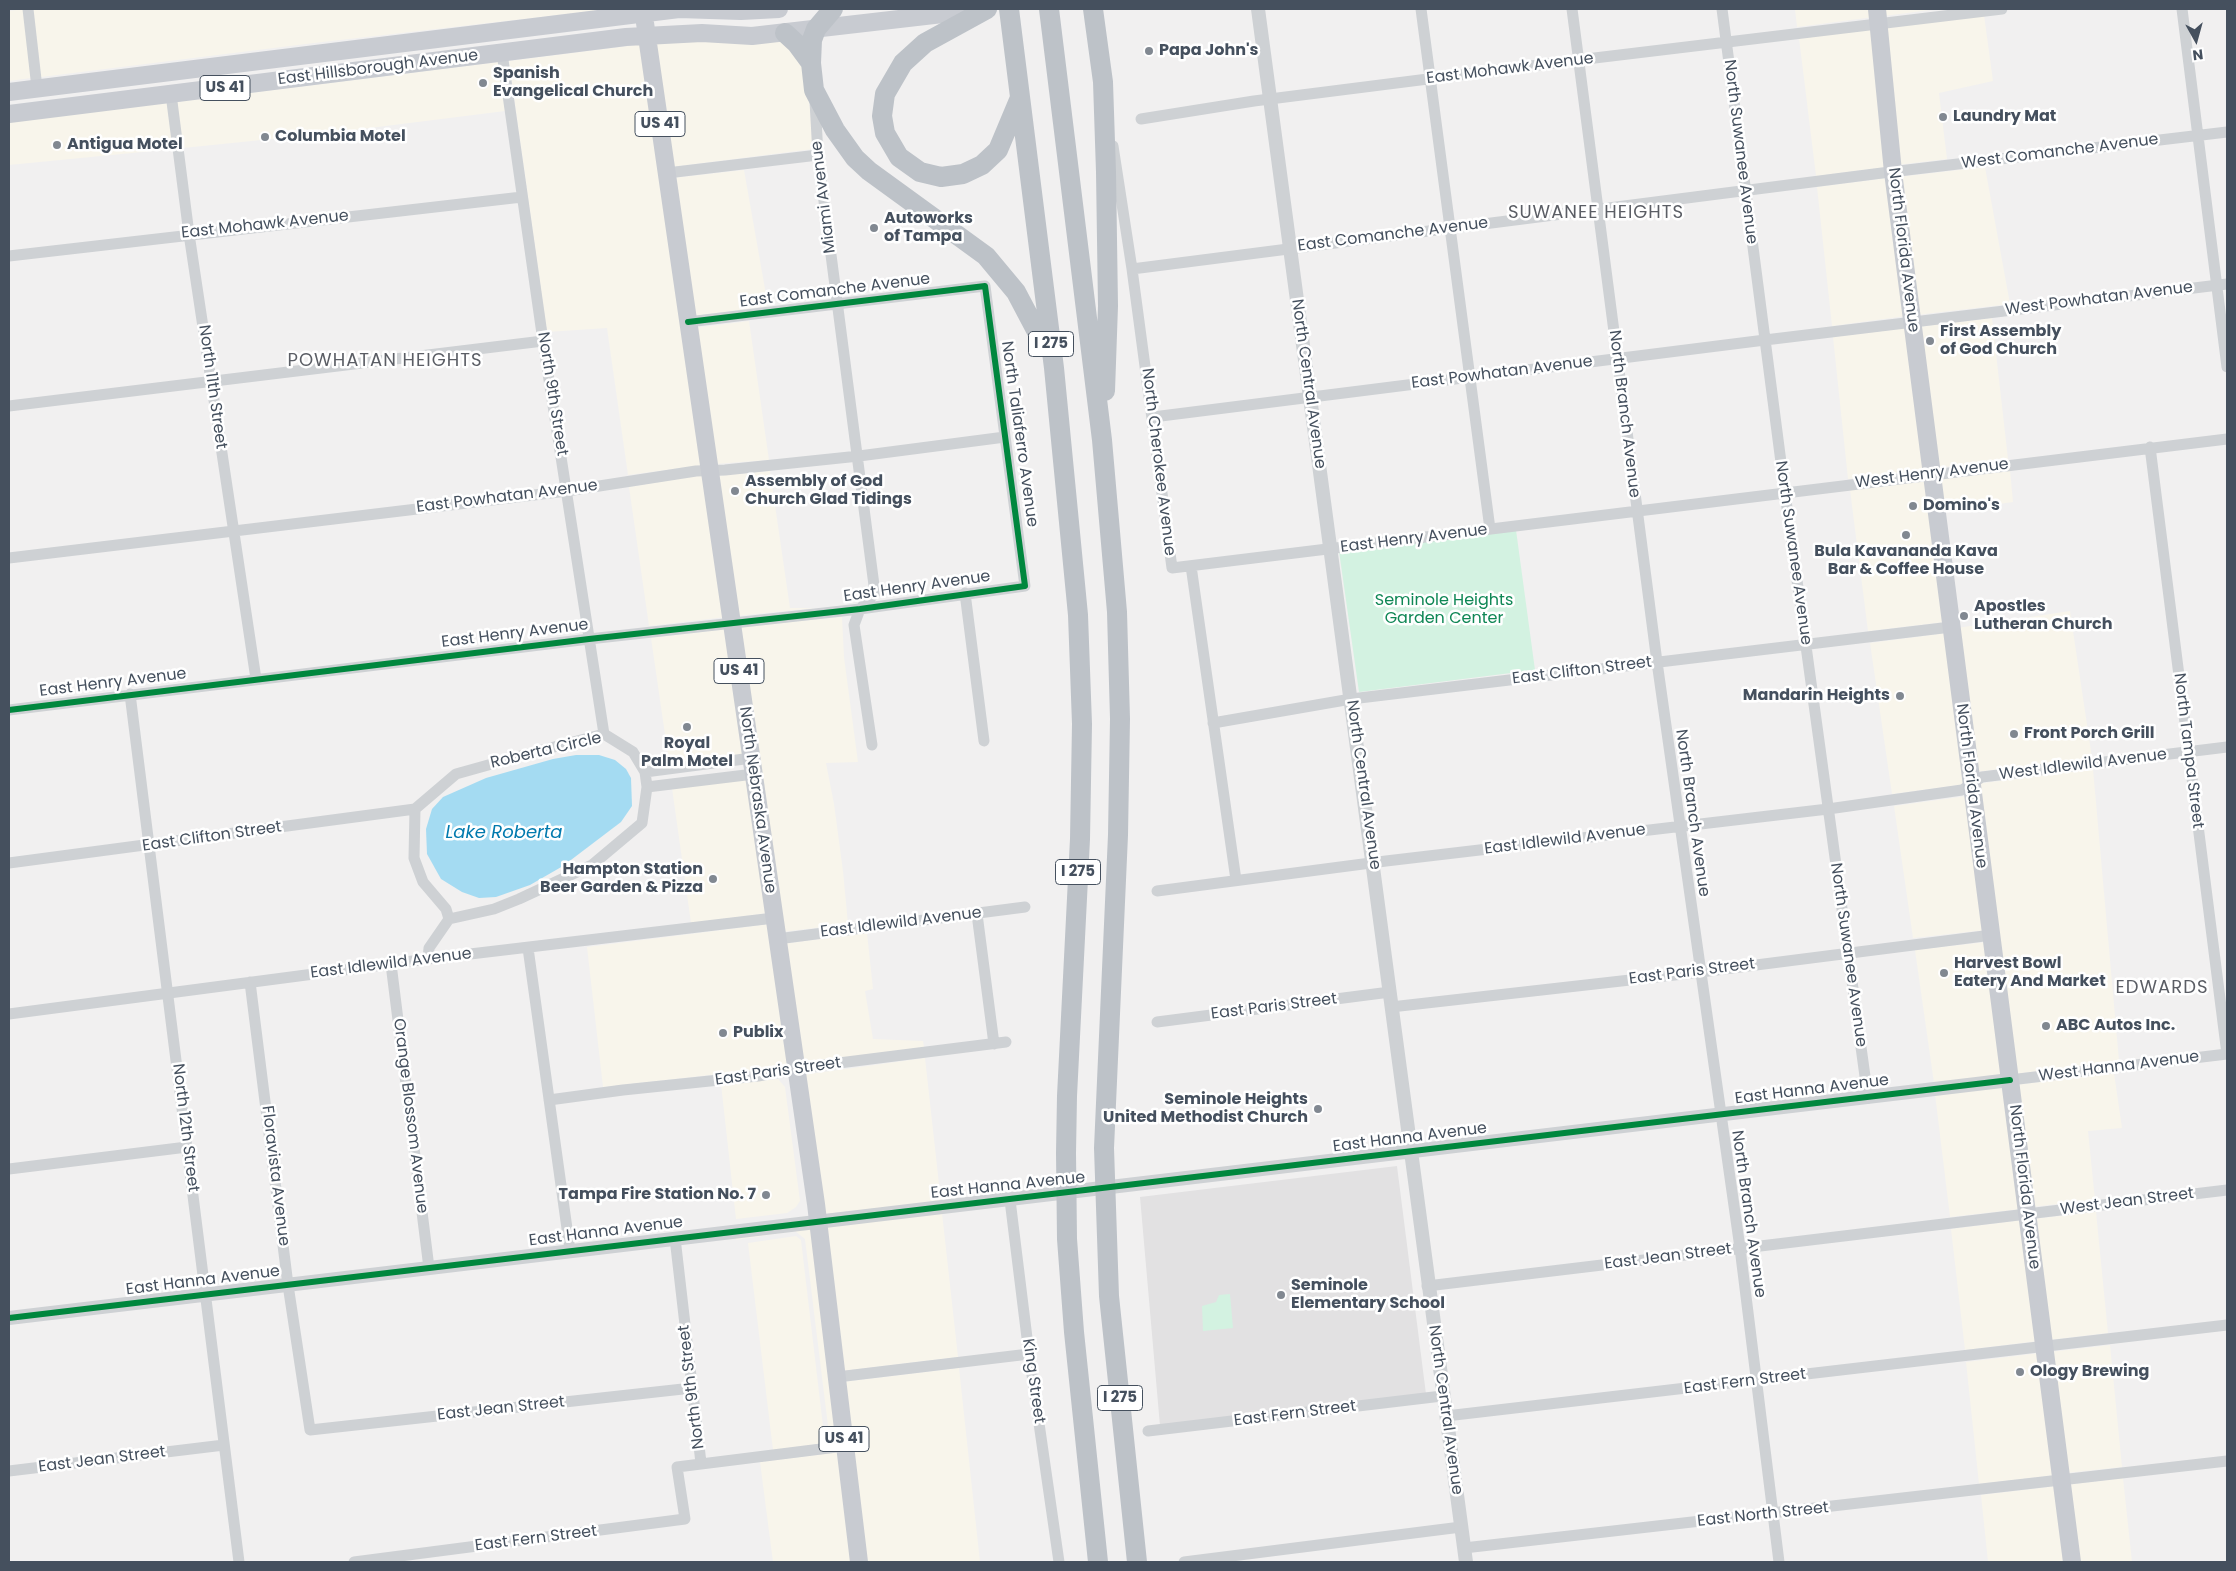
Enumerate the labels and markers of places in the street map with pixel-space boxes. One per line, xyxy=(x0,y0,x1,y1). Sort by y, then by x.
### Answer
place label: Papa John's xyxy=(1159,41,1258,61)
marker: Papa John's xyxy=(1143,45,1155,57)
place label: Spanish Evangelical Church xyxy=(493,64,653,102)
marker: Spanish Evangelical Church xyxy=(477,77,489,89)
place label: Laundry Mat xyxy=(1953,107,2056,127)
marker: Laundry Mat xyxy=(1937,111,1949,123)
place label: Columbia Motel xyxy=(275,127,406,147)
marker: Columbia Motel xyxy=(259,131,271,143)
place label: Antigua Motel xyxy=(67,135,183,155)
marker: Antigua Motel xyxy=(51,139,63,151)
place label: Autoworks of Tampa xyxy=(884,209,973,247)
marker: Autoworks of Tampa xyxy=(868,222,880,234)
place label: First Assembly of God Church xyxy=(1940,322,2061,360)
marker: First Assembly of God Church xyxy=(1924,335,1936,347)
place label: Assembly of God Church Glad Tidings xyxy=(745,472,912,510)
marker: Assembly of God Church Glad Tidings xyxy=(729,485,741,497)
place label: Domino's xyxy=(1923,496,2000,516)
marker: Domino's xyxy=(1907,500,1919,512)
marker: Bula Kavananda Kava Bar & Coffee House xyxy=(1900,529,1912,541)
place label: Bula Kavananda Kava Bar & Coffee House xyxy=(1814,542,1998,580)
place label: Apostles Lutheran Church xyxy=(1974,597,2113,635)
marker: Apostles Lutheran Church xyxy=(1958,610,1970,622)
place label: Mandarin Heights xyxy=(1743,686,1890,706)
marker: Mandarin Heights xyxy=(1894,690,1906,702)
marker: Royal Palm Motel xyxy=(681,721,693,733)
place label: Front Porch Grill xyxy=(2024,724,2155,744)
marker: Front Porch Grill xyxy=(2008,728,2020,740)
place label: Royal Palm Motel xyxy=(641,734,733,772)
place label: Hampton Station Beer Garden & Pizza xyxy=(540,860,703,898)
marker: Hampton Station Beer Garden & Pizza xyxy=(707,873,719,885)
place label: Harvest Bowl Eatery And Market xyxy=(1954,954,2106,992)
marker: Harvest Bowl Eatery And Market xyxy=(1938,967,1950,979)
place label: ABC Autos Inc. xyxy=(2056,1016,2175,1036)
marker: ABC Autos Inc. xyxy=(2040,1020,2052,1032)
place label: Publix xyxy=(733,1023,783,1043)
marker: Publix xyxy=(717,1027,729,1039)
place label: Seminole Heights United Methodist Church xyxy=(1103,1090,1308,1128)
marker: Seminole Heights United Methodist Church xyxy=(1312,1103,1324,1115)
place label: Tampa Fire Station No. 7 xyxy=(559,1185,756,1205)
marker: Tampa Fire Station No. 7 xyxy=(760,1189,772,1201)
place label: Seminole Elementary School xyxy=(1291,1276,1445,1314)
marker: Seminole Elementary School xyxy=(1275,1289,1287,1301)
place label: Ology Brewing xyxy=(2030,1362,2149,1382)
marker: Ology Brewing xyxy=(2014,1366,2026,1378)

